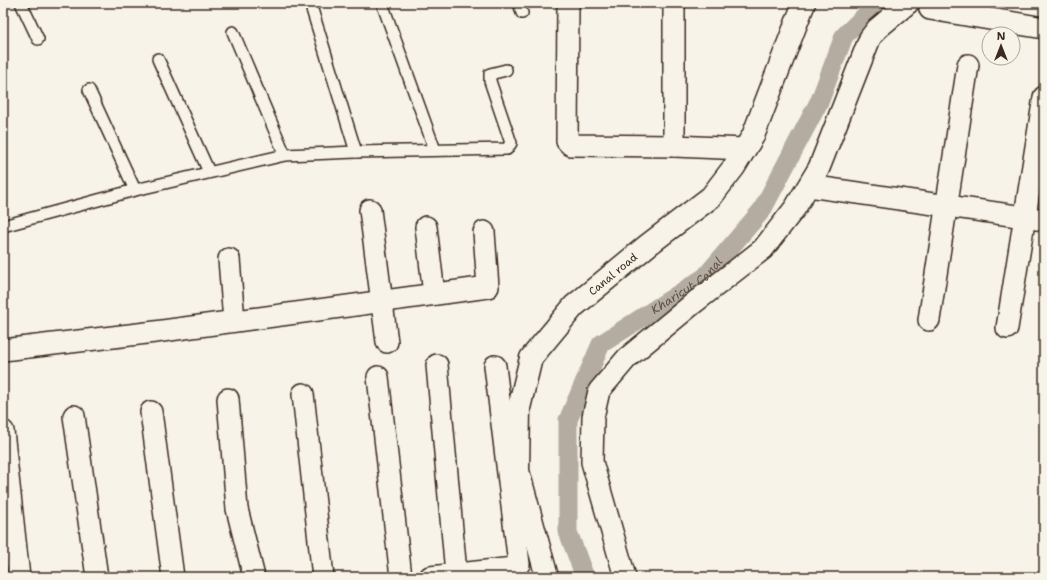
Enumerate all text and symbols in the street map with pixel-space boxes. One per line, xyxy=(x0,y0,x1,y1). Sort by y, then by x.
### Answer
north arrow xyxy=(981,26,1021,66)
text: N xyxy=(997,29,1006,44)
street label: Canal road xyxy=(585,249,640,299)
water label: Kharicut Canal xyxy=(648,254,726,318)

